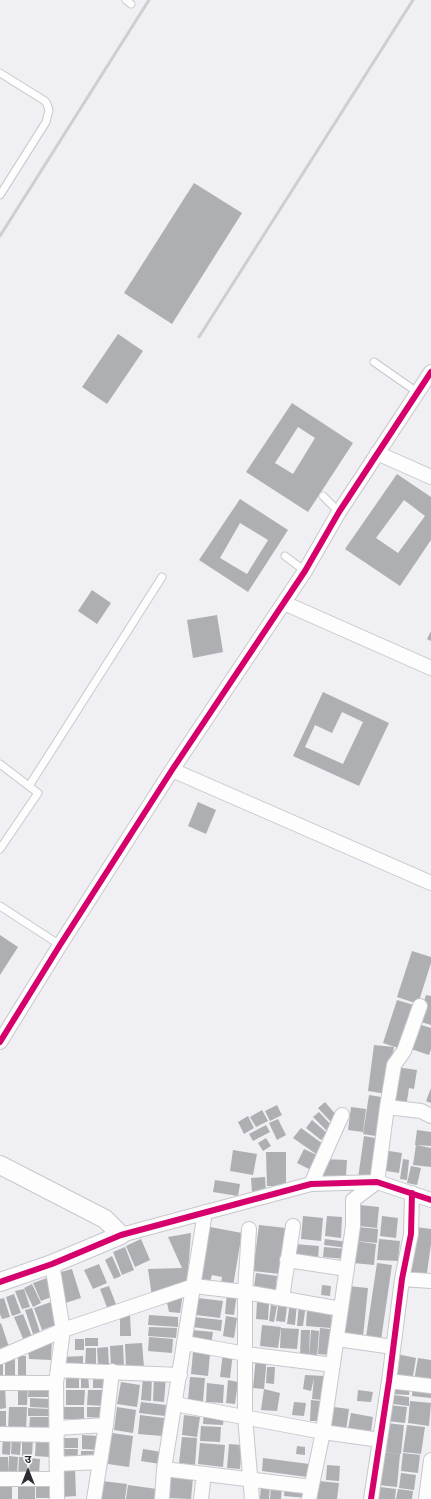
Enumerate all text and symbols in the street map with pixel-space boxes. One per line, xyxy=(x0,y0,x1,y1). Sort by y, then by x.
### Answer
north arrow xyxy=(8,1451,48,1491)
text: उ xyxy=(25,1452,31,1465)

